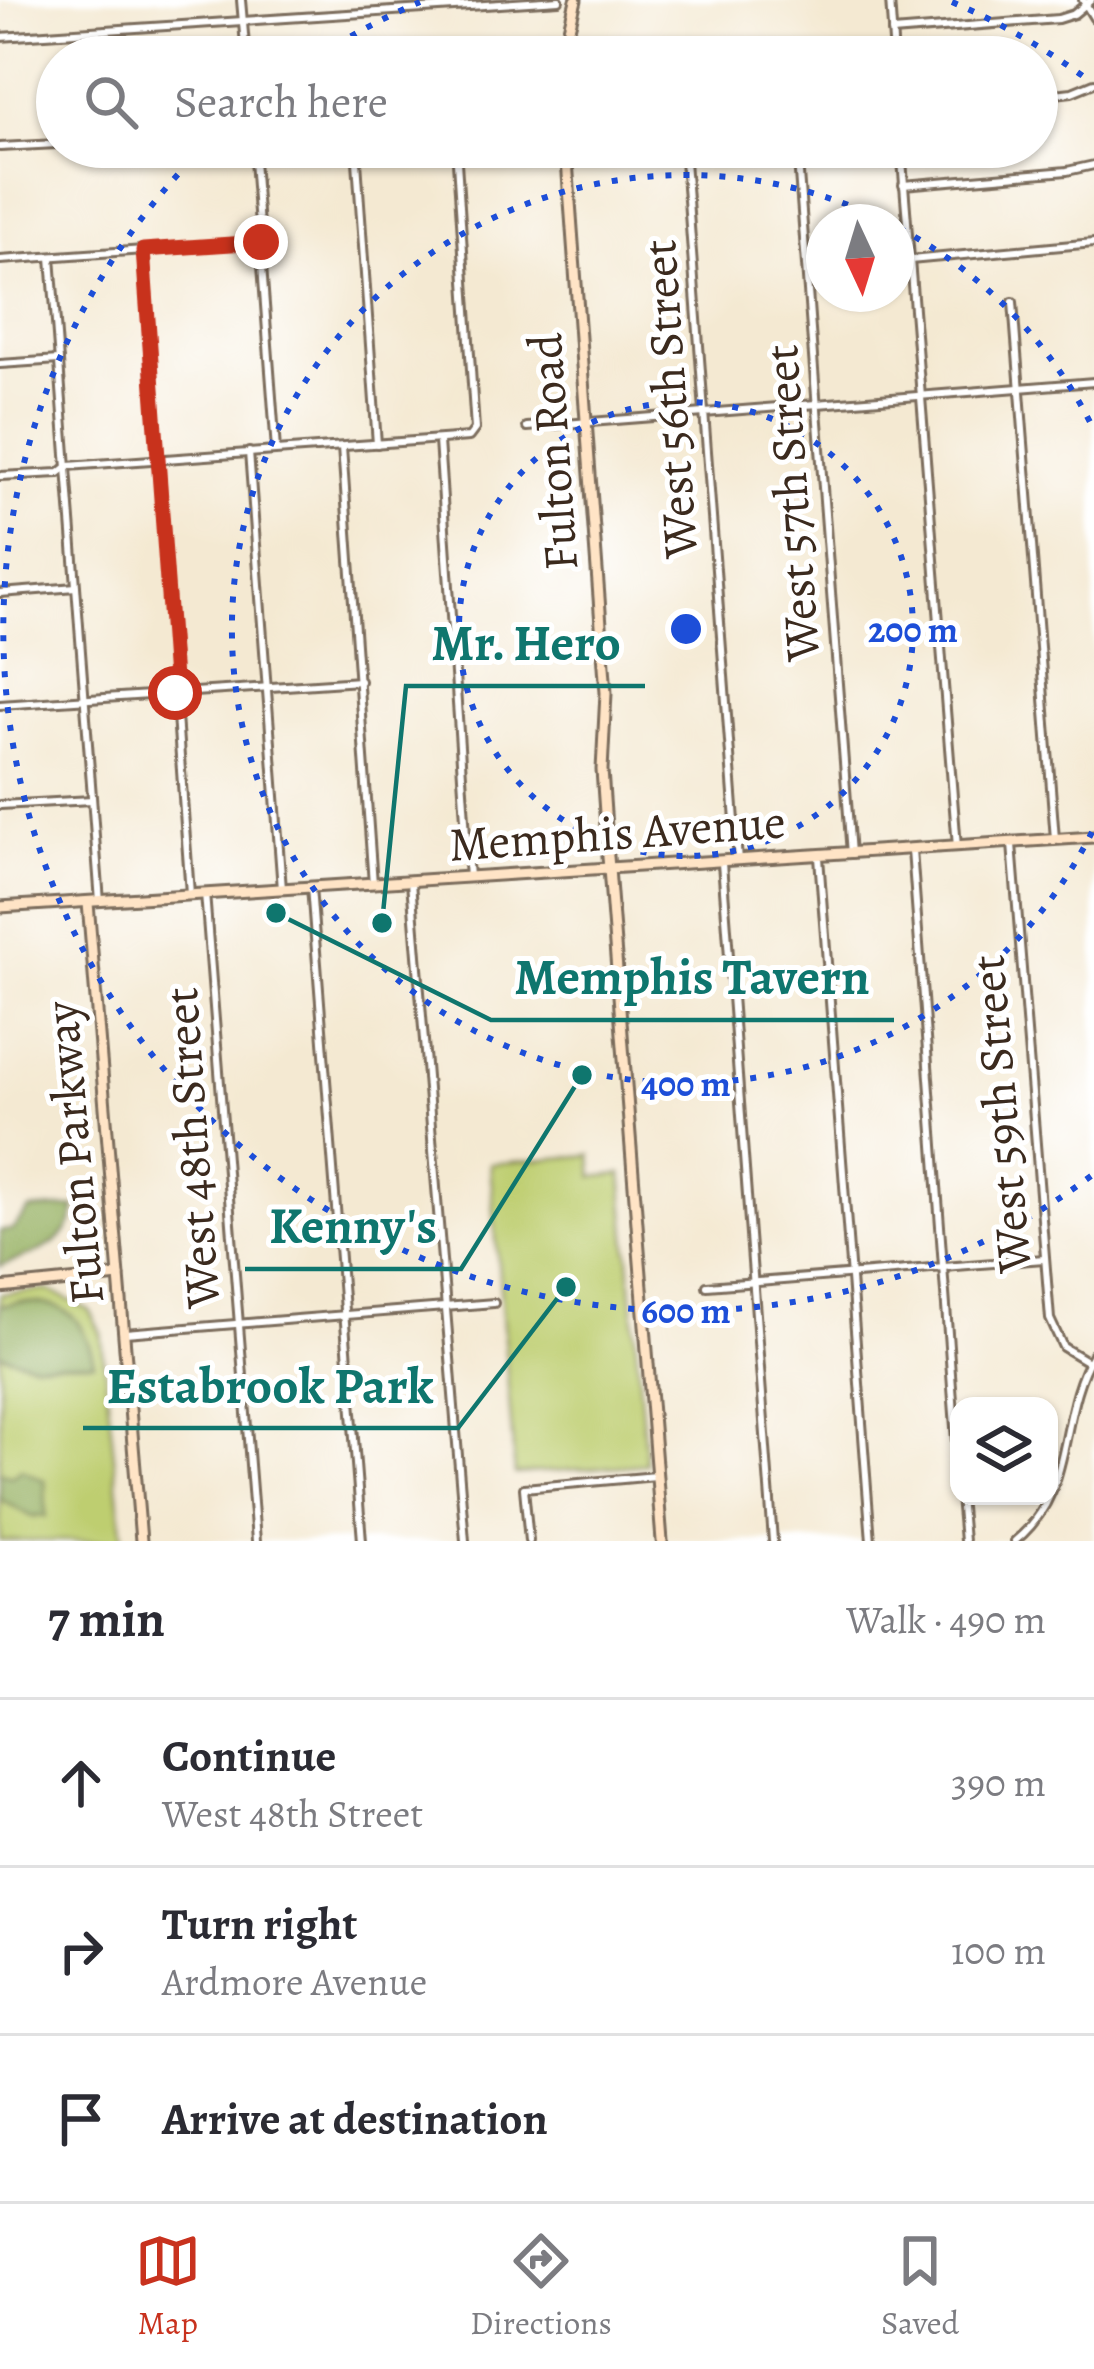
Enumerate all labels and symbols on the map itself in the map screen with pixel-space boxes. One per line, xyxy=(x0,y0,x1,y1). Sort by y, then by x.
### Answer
north arrow xyxy=(806,204,914,312)
route end xyxy=(234,215,288,269)
street label: West 56th Street xyxy=(626,237,714,561)
street label: Fulton Road xyxy=(512,331,594,573)
street label: West 57th Street xyxy=(748,342,836,664)
callout: Mr. Hero xyxy=(406,599,645,686)
text: 200 m xyxy=(868,605,958,654)
text: Mr. Hero xyxy=(431,608,621,678)
centre of rings xyxy=(665,608,707,650)
route start xyxy=(148,666,202,720)
street label: Memphis Avenue xyxy=(446,788,788,878)
callout: Memphis Tavern xyxy=(491,933,894,1020)
text: Memphis Tavern xyxy=(514,942,870,1012)
street label: West 59th Street xyxy=(954,952,1048,1277)
street label: West 48th Street xyxy=(148,985,236,1312)
street label: Fulton Parkway xyxy=(28,998,120,1307)
text: 400 m xyxy=(641,1059,731,1108)
callout: Kenny's xyxy=(245,1182,461,1269)
text: Kenny's xyxy=(269,1191,437,1261)
text: 600 m xyxy=(641,1286,731,1335)
callout: Estabrook Park xyxy=(83,1341,458,1428)
text: Estabrook Park xyxy=(106,1351,434,1421)

